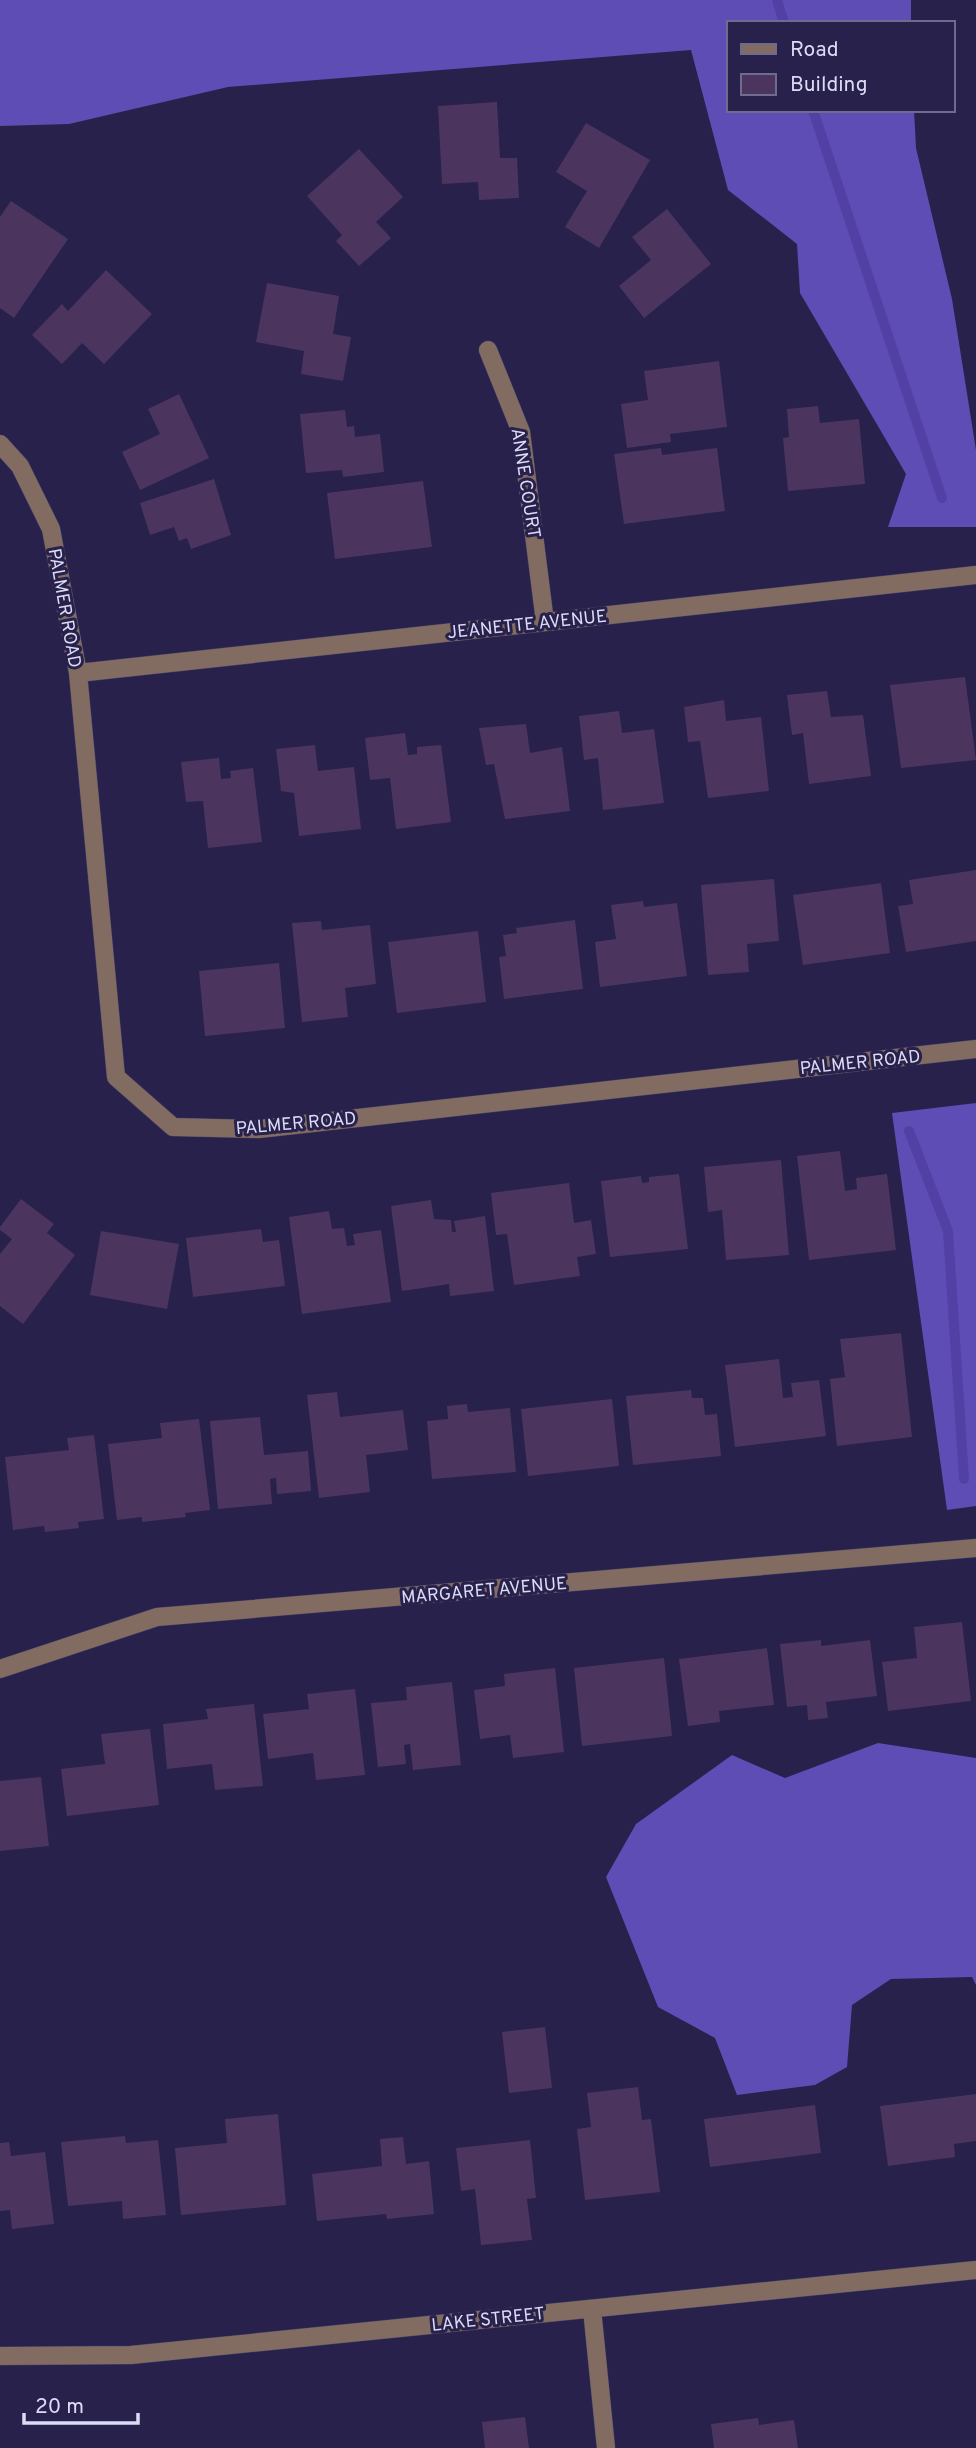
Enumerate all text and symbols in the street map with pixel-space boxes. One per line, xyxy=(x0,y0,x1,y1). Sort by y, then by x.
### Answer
legend xyxy=(727,21,955,112)
text: Road xyxy=(790,37,839,64)
text: Building xyxy=(790,72,868,99)
street label: ANNE COURT xyxy=(504,427,545,540)
street label: PALMER ROAD xyxy=(42,547,85,670)
street label: JEANETTE AVENUE xyxy=(446,606,608,645)
street label: PALMER ROAD xyxy=(799,1046,922,1081)
street label: PALMER ROAD xyxy=(235,1108,357,1141)
street label: MARGARET AVENUE xyxy=(400,1573,568,1610)
street label: LAKE STREET xyxy=(430,2303,546,2338)
scale bar xyxy=(24,2382,138,2426)
text: 20 m xyxy=(35,2394,84,2421)

